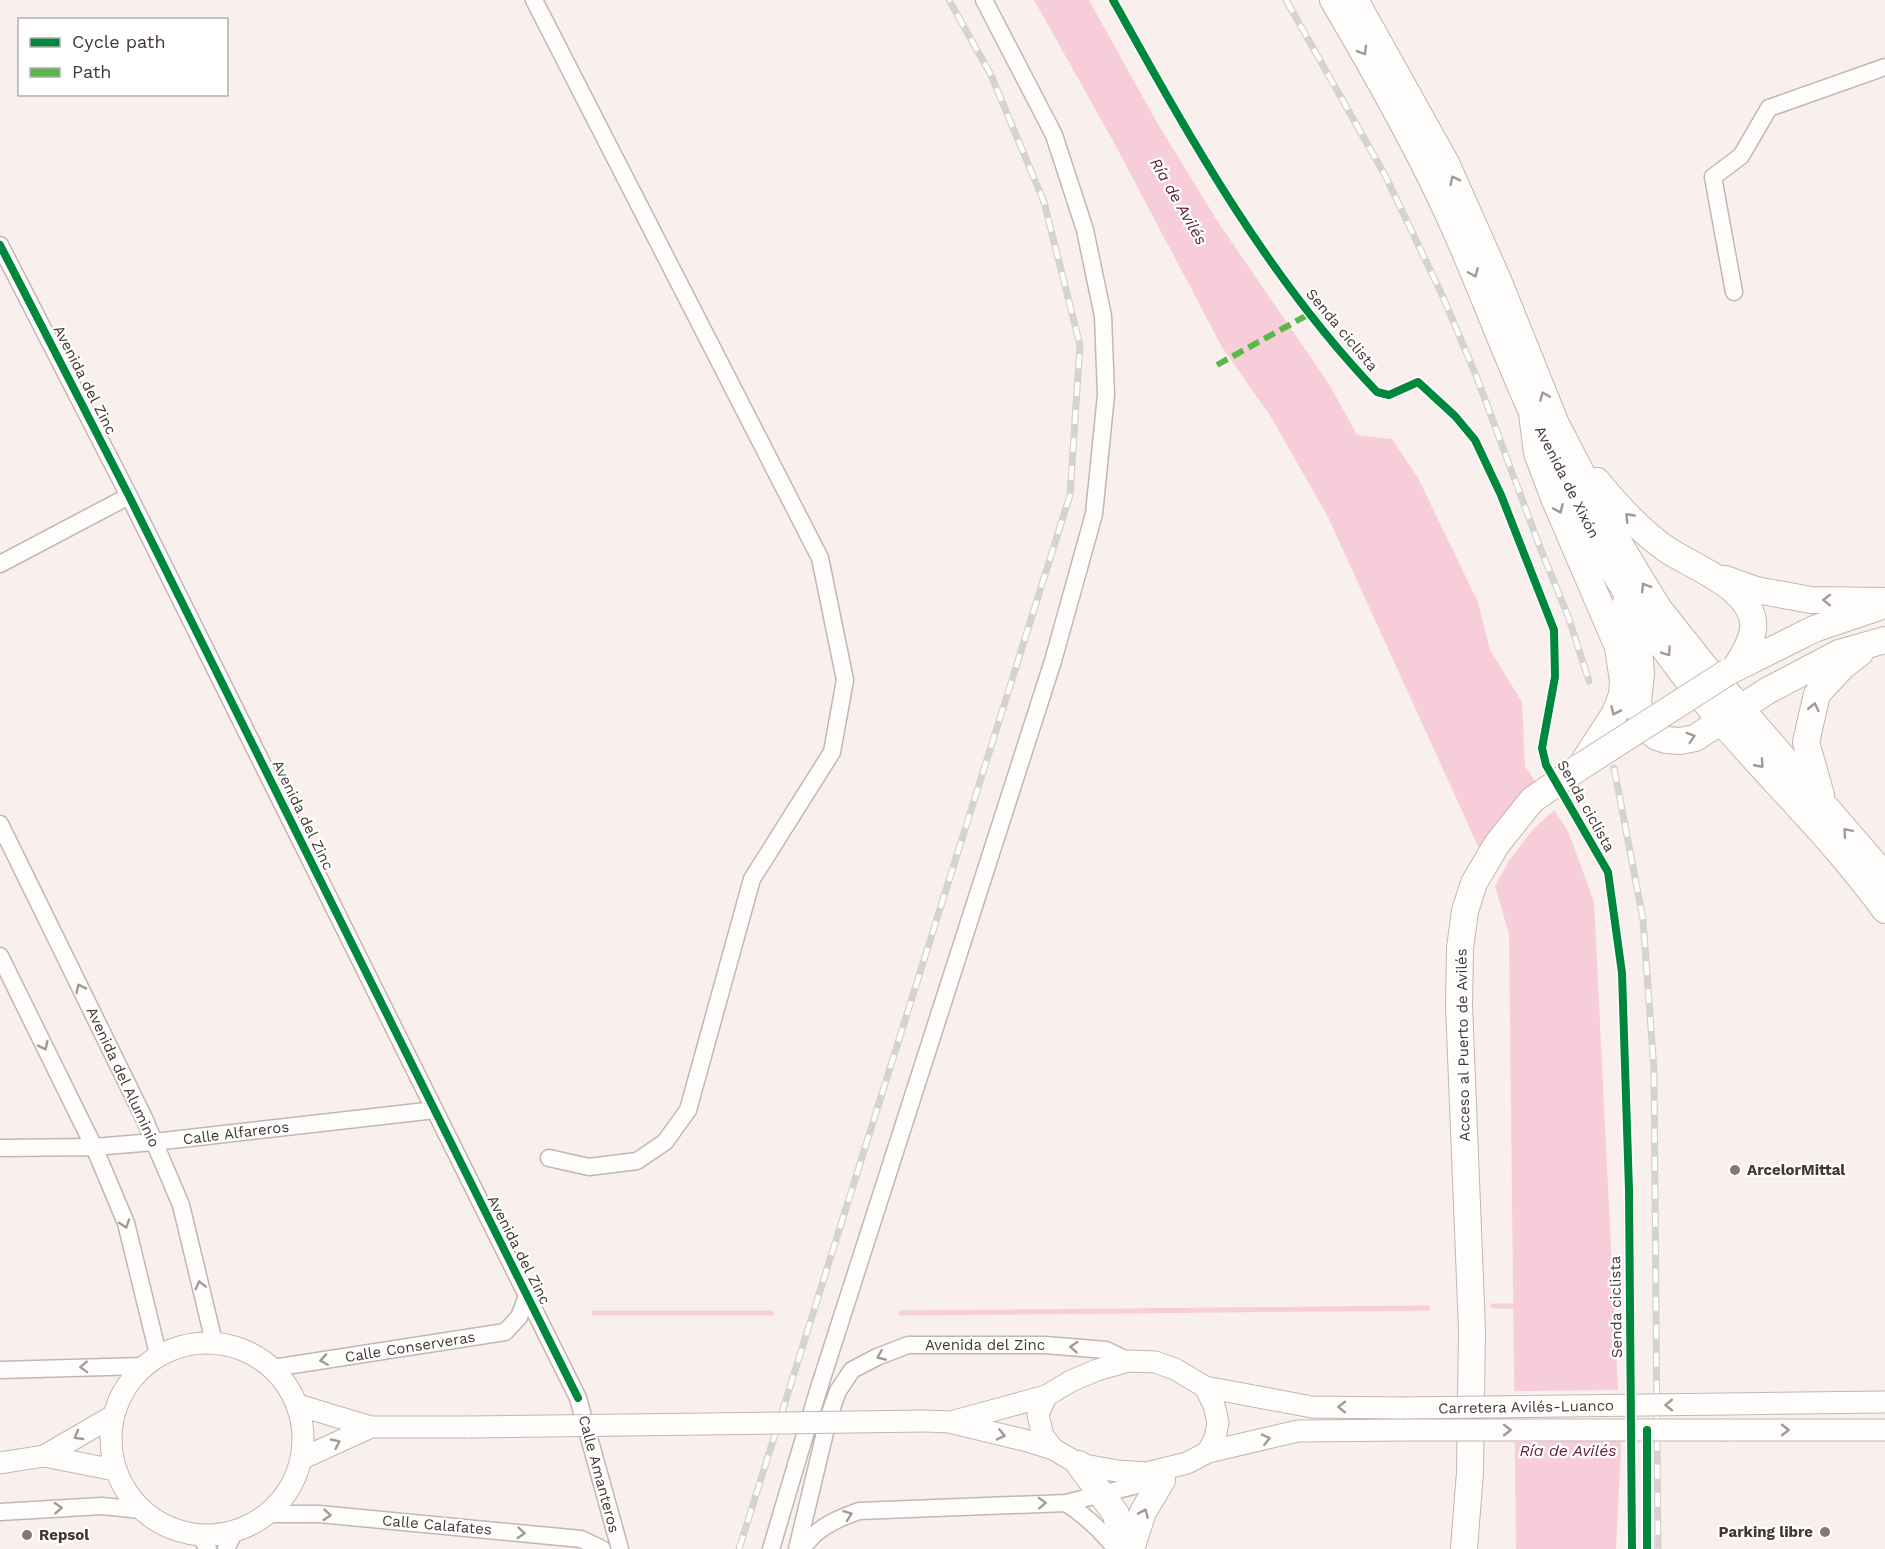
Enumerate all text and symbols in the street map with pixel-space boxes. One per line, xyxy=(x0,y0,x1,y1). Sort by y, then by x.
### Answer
legend xyxy=(18,18,228,96)
text: Cycle path xyxy=(72,31,166,52)
one-way arrow xyxy=(1355,44,1367,55)
text: Path xyxy=(72,61,112,82)
water label: Ría de Avilés xyxy=(1146,154,1211,248)
one-way arrow xyxy=(1450,176,1461,187)
one-way arrow xyxy=(1467,267,1479,278)
street label: Senda ciclista xyxy=(1302,285,1382,375)
street label: Avenida del Zinc xyxy=(50,322,120,438)
one-way arrow xyxy=(1539,391,1551,402)
street label: Avenida de Xixón xyxy=(1531,423,1603,541)
one-way arrow xyxy=(1551,503,1563,514)
one-way arrow xyxy=(1625,513,1636,524)
one-way arrow xyxy=(1640,583,1652,593)
one-way arrow xyxy=(1822,594,1831,606)
one-way arrow xyxy=(1660,645,1671,656)
one-way arrow xyxy=(1807,702,1820,712)
one-way arrow xyxy=(1610,705,1622,716)
one-way arrow xyxy=(1685,732,1696,744)
street label: Avenida del Zinc xyxy=(269,757,337,873)
street label: Senda ciclista xyxy=(1553,757,1619,856)
one-way arrow xyxy=(1753,757,1764,768)
one-way arrow xyxy=(1843,828,1854,839)
street label: Acceso al Puerto de Avilés xyxy=(1452,948,1474,1142)
one-way arrow xyxy=(76,984,88,995)
street label: Avenida del Aluminio xyxy=(83,1004,163,1150)
one-way arrow xyxy=(37,1040,49,1051)
street label: Calle Alfareros xyxy=(182,1118,290,1148)
place label: ArcelorMittal xyxy=(1747,1161,1845,1179)
marker: ArcelorMittal xyxy=(1728,1163,1742,1177)
street label: Avenida del Zinc xyxy=(484,1192,554,1308)
one-way arrow xyxy=(118,1218,130,1229)
street label: Senda ciclista xyxy=(1606,1255,1626,1358)
one-way arrow xyxy=(194,1280,207,1290)
street label: Calle Conserveras xyxy=(344,1328,477,1366)
street label: Avenida del Zinc xyxy=(925,1336,1045,1354)
one-way arrow xyxy=(1069,1341,1078,1354)
one-way arrow xyxy=(876,1349,887,1361)
one-way arrow xyxy=(320,1353,329,1365)
one-way arrow xyxy=(79,1361,88,1374)
street label: Carretera Avilés-Luanco xyxy=(1438,1396,1614,1418)
one-way arrow xyxy=(1664,1399,1673,1411)
one-way arrow xyxy=(1338,1401,1347,1413)
street label: Calle Amanteros xyxy=(575,1413,623,1535)
one-way arrow xyxy=(1503,1424,1512,1436)
one-way arrow xyxy=(1781,1424,1790,1436)
one-way arrow xyxy=(996,1427,1006,1440)
one-way arrow xyxy=(74,1429,85,1440)
one-way arrow xyxy=(1260,1433,1270,1446)
one-way arrow xyxy=(330,1439,341,1451)
water label: Ría de Avilés xyxy=(1519,1441,1617,1460)
one-way arrow xyxy=(1037,1497,1046,1510)
one-way arrow xyxy=(54,1502,63,1515)
one-way arrow xyxy=(323,1508,332,1521)
one-way arrow xyxy=(1136,1509,1148,1520)
one-way arrow xyxy=(842,1510,853,1522)
street label: Calle Calafates xyxy=(381,1511,493,1539)
place label: Parking libre xyxy=(1718,1523,1813,1541)
marker: Parking libre xyxy=(1818,1525,1832,1539)
place label: Repsol xyxy=(39,1526,89,1544)
one-way arrow xyxy=(517,1526,526,1539)
marker: Repsol xyxy=(20,1528,34,1542)

